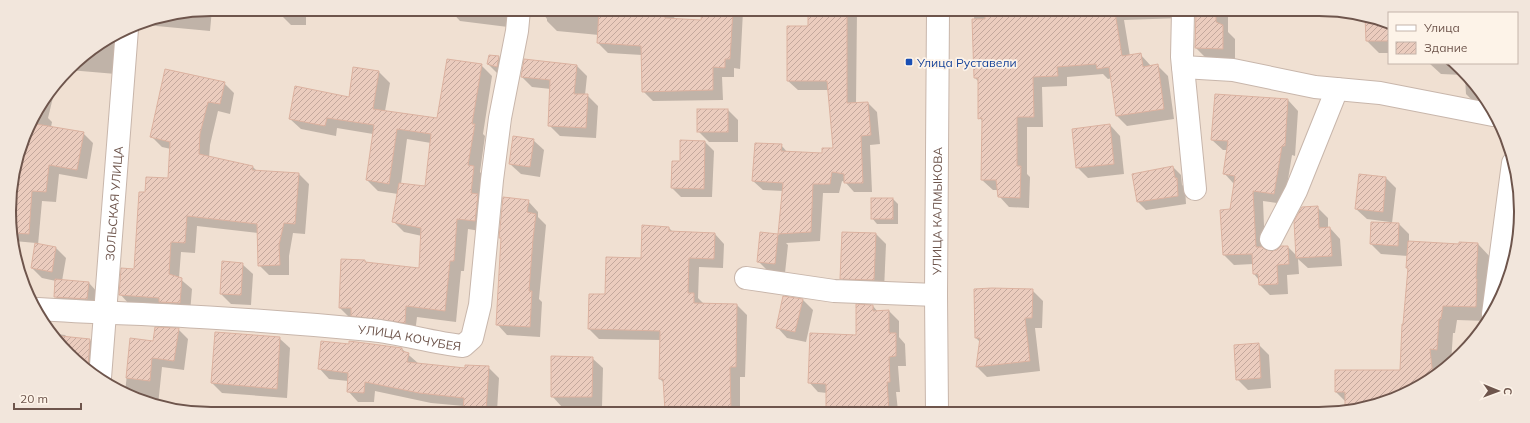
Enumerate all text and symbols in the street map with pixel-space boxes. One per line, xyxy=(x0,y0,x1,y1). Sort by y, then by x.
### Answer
legend xyxy=(1388,12,1518,64)
text: Улица xyxy=(1423,20,1460,35)
text: Здание xyxy=(1424,40,1468,55)
place label: Улица Руставели xyxy=(916,55,1017,70)
marker: Улица Руставели xyxy=(904,57,914,67)
street label: ЗОЛЬСКАЯ УЛИЦА xyxy=(102,145,125,261)
street label: УЛИЦА КАЛМЫКОВА xyxy=(929,147,945,276)
street label: УЛИЦА КОЧУБЕЯ xyxy=(356,321,462,353)
north arrow xyxy=(1478,371,1518,411)
scale bar xyxy=(14,385,81,411)
text: С xyxy=(1501,387,1515,396)
text: 20 m xyxy=(20,391,48,406)

